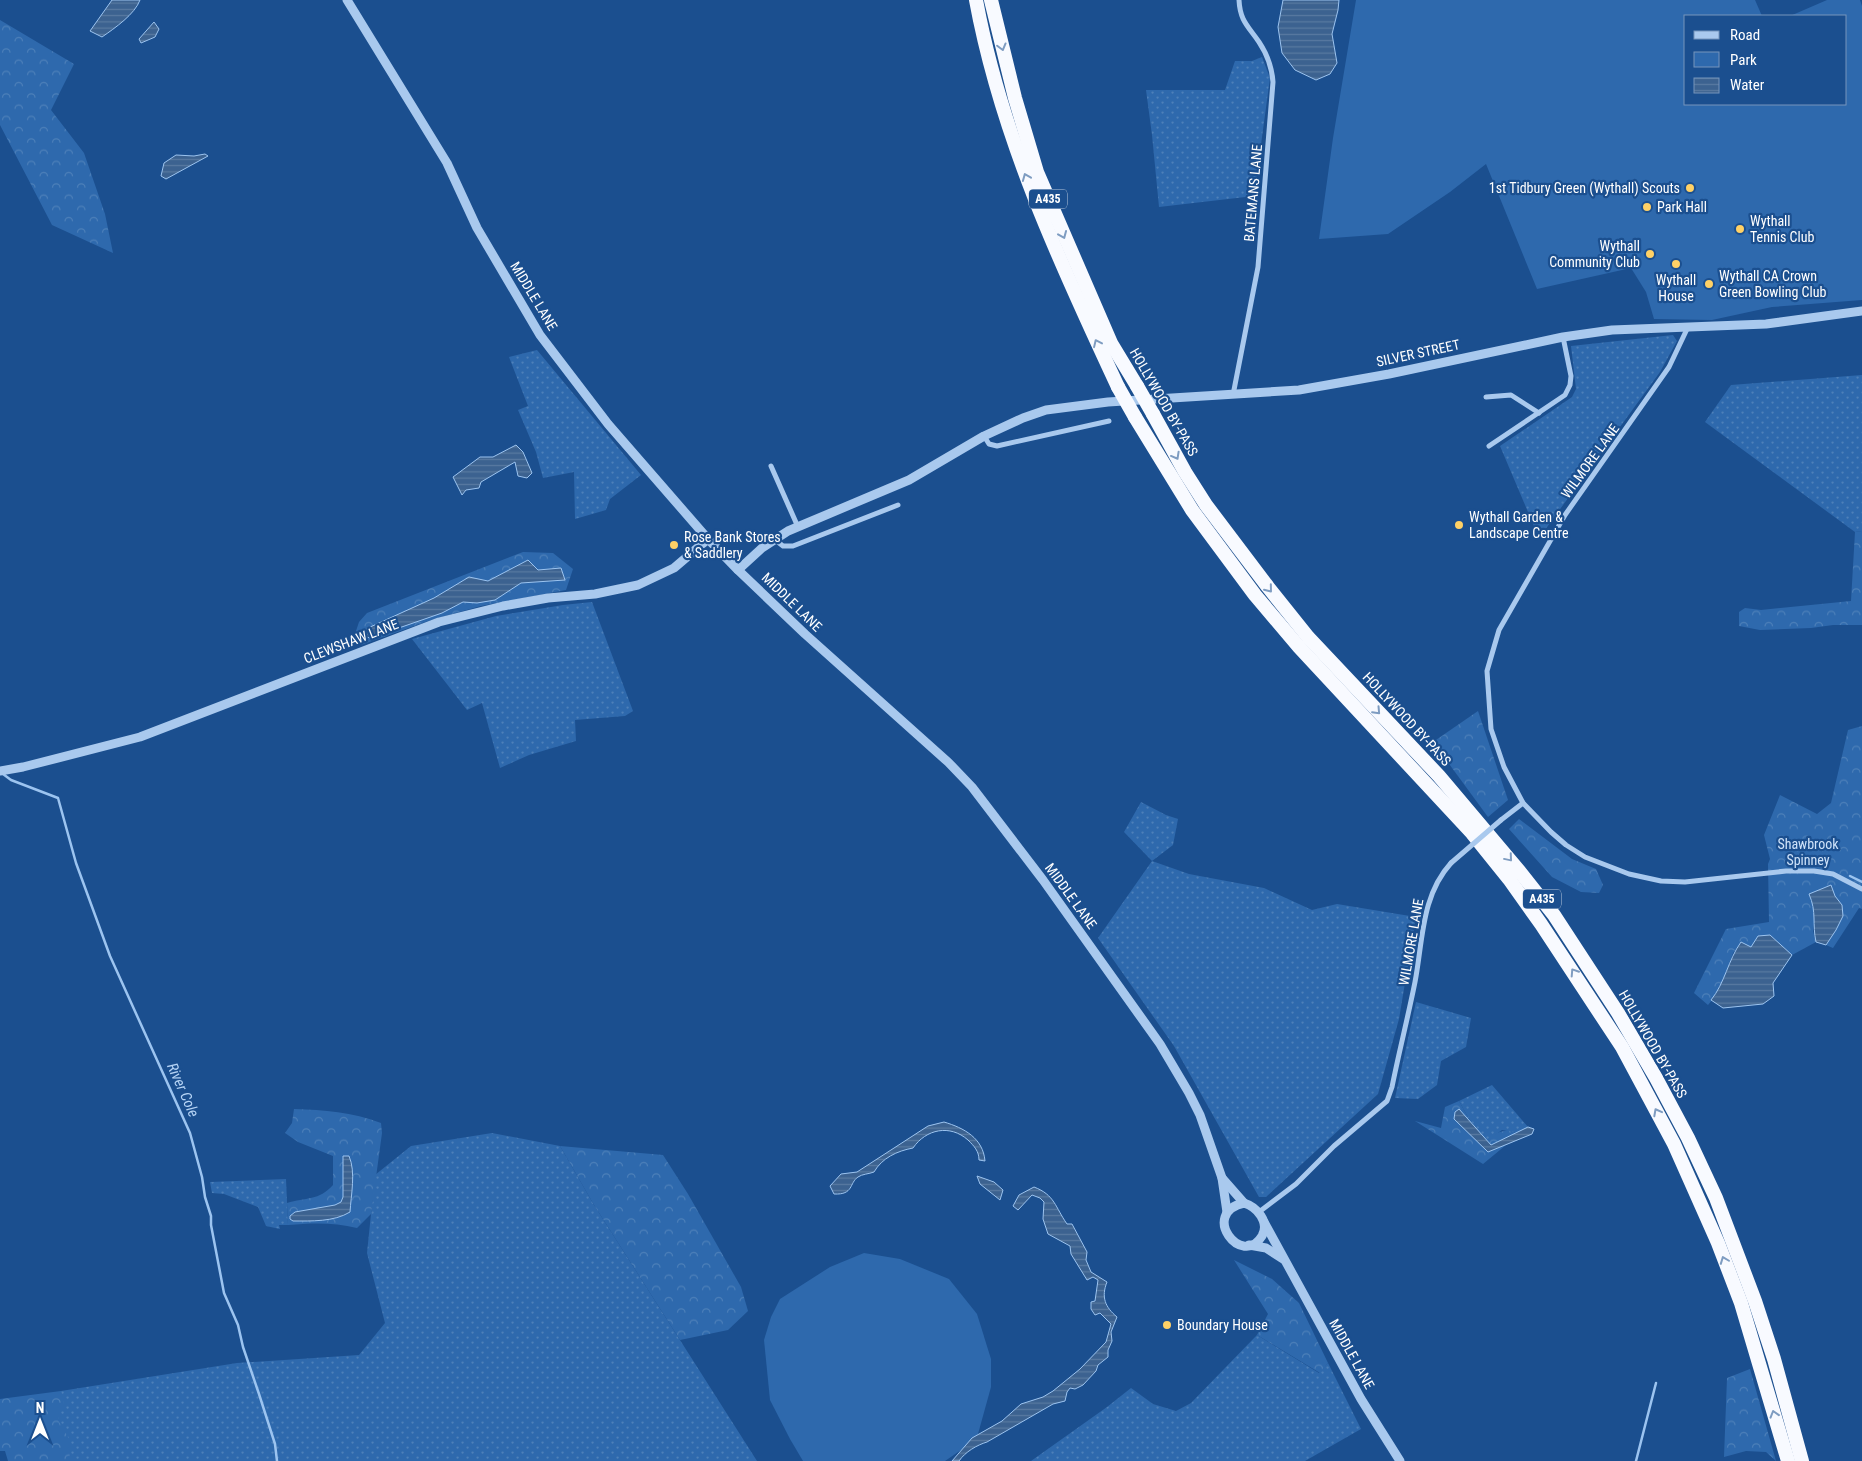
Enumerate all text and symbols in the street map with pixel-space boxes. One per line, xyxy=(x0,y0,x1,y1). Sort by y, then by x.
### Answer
legend xyxy=(1684,15,1847,105)
text: Road xyxy=(1730,26,1760,44)
one-way arrow xyxy=(996,43,1007,52)
text: Park xyxy=(1730,51,1757,69)
text: Water xyxy=(1730,76,1765,94)
street label: BATEMANS LANE xyxy=(1241,144,1265,242)
one-way arrow xyxy=(1022,174,1032,182)
place label: 1st Tidbury Green (Wythall) Scouts xyxy=(1489,180,1680,197)
marker: 1st Tidbury Green (Wythall) Scouts xyxy=(1684,182,1696,194)
road number: A435 xyxy=(1029,190,1067,208)
place label: Park Hall xyxy=(1657,199,1707,215)
marker: Park Hall xyxy=(1641,201,1653,213)
place label: Wythall Tennis Club xyxy=(1750,213,1814,245)
marker: Wythall Tennis Club xyxy=(1734,223,1746,235)
one-way arrow xyxy=(1057,230,1068,239)
place label: Wythall Community Club xyxy=(1549,238,1640,270)
marker: Wythall Community Club xyxy=(1644,248,1656,260)
marker: Wythall House xyxy=(1670,258,1682,270)
street label: MIDDLE LANE xyxy=(507,259,561,333)
place label: Wythall CA Crown Green Bowling Club xyxy=(1719,268,1827,300)
place label: Wythall House xyxy=(1656,272,1696,304)
marker: Wythall CA Crown Green Bowling Club xyxy=(1703,278,1715,290)
street label: SILVER STREET xyxy=(1375,336,1461,370)
one-way arrow xyxy=(1093,339,1103,348)
street label: HOLLYWOOD BY-PASS xyxy=(1127,345,1201,459)
street label: WILMORE LANE xyxy=(1558,421,1622,501)
one-way arrow xyxy=(1170,451,1180,460)
place label: Wythall Garden & Landscape Centre xyxy=(1469,509,1569,541)
marker: Wythall Garden & Landscape Centre xyxy=(1453,519,1465,531)
place label: Rose Bank Stores & Saddlery xyxy=(684,529,781,561)
marker: Rose Bank Stores & Saddlery xyxy=(668,539,680,551)
street label: MIDDLE LANE xyxy=(759,569,825,635)
one-way arrow xyxy=(1264,584,1273,593)
street label: CLEWSHAW LANE xyxy=(301,616,401,666)
street label: HOLLYWOOD BY-PASS xyxy=(1360,669,1454,769)
one-way arrow xyxy=(1371,706,1380,715)
park label: Shawbrook Spinney xyxy=(1777,836,1839,868)
one-way arrow xyxy=(1503,852,1512,861)
street label: MIDDLE LANE xyxy=(1042,860,1100,932)
road number: A435 xyxy=(1523,890,1561,909)
street label: WILMORE LANE xyxy=(1395,897,1427,987)
one-way arrow xyxy=(1571,969,1580,978)
street label: HOLLYWOOD BY-PASS xyxy=(1616,987,1690,1101)
water label: River Cole xyxy=(163,1060,203,1120)
one-way arrow xyxy=(1653,1108,1663,1117)
one-way arrow xyxy=(1720,1256,1730,1265)
street label: MIDDLE LANE xyxy=(1326,1316,1378,1392)
place label: Boundary House xyxy=(1177,1317,1268,1333)
marker: Boundary House xyxy=(1161,1319,1173,1331)
north arrow xyxy=(15,1396,65,1446)
text: N xyxy=(36,1400,44,1416)
one-way arrow xyxy=(1770,1411,1780,1419)

